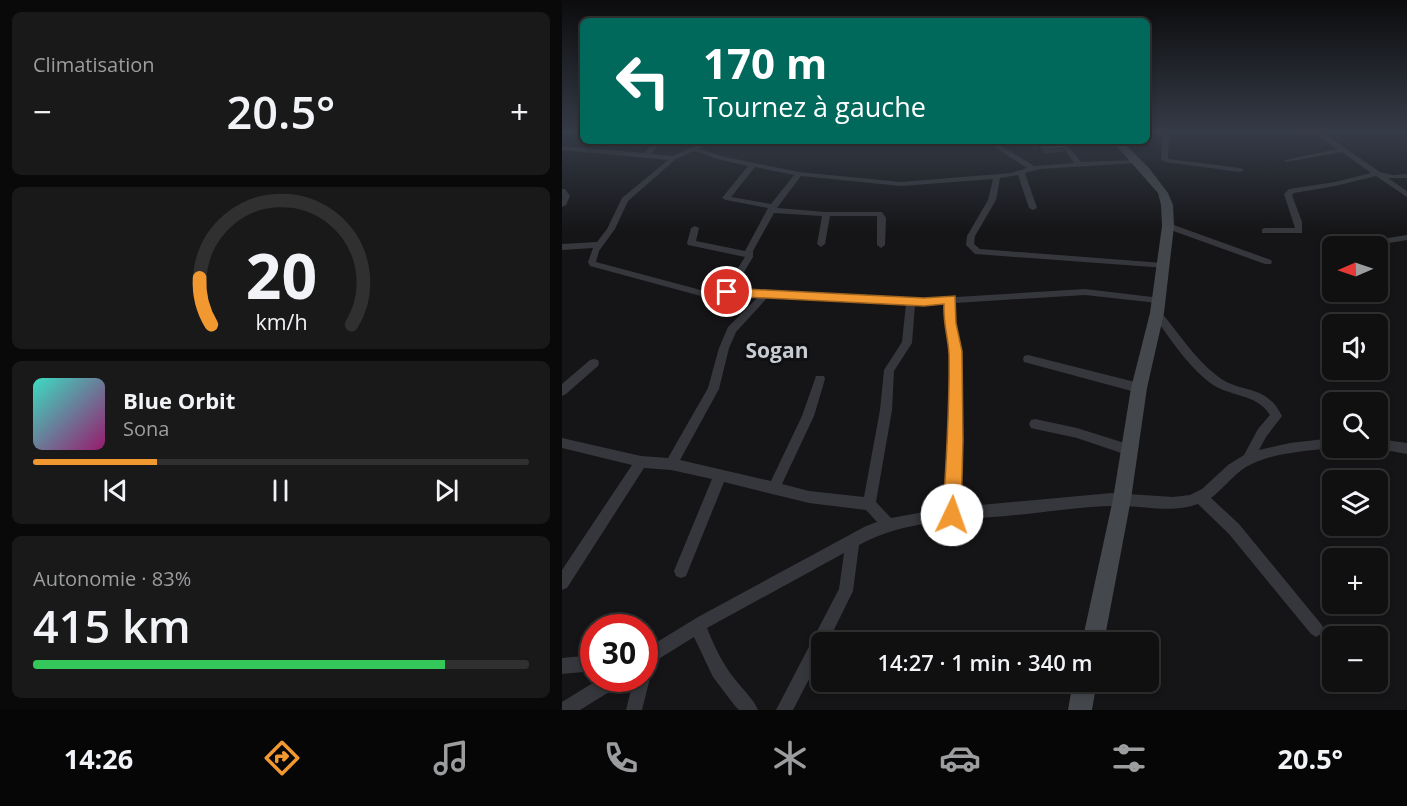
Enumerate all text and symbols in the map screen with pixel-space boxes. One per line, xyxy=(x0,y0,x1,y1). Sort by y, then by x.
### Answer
text: 170 m xyxy=(703,34,827,91)
icon: left xyxy=(604,42,682,120)
text: Climatisation xyxy=(33,51,155,78)
text: 20.5° xyxy=(227,81,335,142)
text: Tournez à gauche xyxy=(703,88,926,125)
text: − xyxy=(33,89,52,134)
text: + xyxy=(510,89,529,134)
text: 20 xyxy=(245,232,317,317)
north arrow xyxy=(1322,236,1388,302)
map controls xyxy=(1322,236,1388,692)
pin xyxy=(701,266,752,317)
icon: arrive xyxy=(710,275,743,308)
text: km/h xyxy=(255,307,307,336)
button: sound xyxy=(1322,314,1388,380)
district label: Sogan xyxy=(746,336,808,364)
text: Blue Orbit xyxy=(123,385,235,415)
button: search xyxy=(1322,392,1388,458)
text: Sona xyxy=(123,415,169,442)
button: layers xyxy=(1322,470,1388,536)
icon: previous xyxy=(99,474,132,507)
icon: pause xyxy=(264,474,297,507)
icon: next xyxy=(430,474,463,507)
position arrow xyxy=(920,483,984,547)
button: + xyxy=(1322,548,1388,614)
text: Autonomie · 83% xyxy=(33,565,191,592)
text: 415 km xyxy=(33,595,191,656)
speed limit sign: 30 xyxy=(580,614,658,692)
button: − xyxy=(1322,626,1388,692)
text: 14:27 · 1 min · 340 m xyxy=(877,647,1093,677)
icon: directions xyxy=(261,737,303,779)
icon: music xyxy=(430,737,472,779)
icon: phone xyxy=(600,737,642,779)
icon: climate xyxy=(769,737,811,779)
icon: car xyxy=(939,737,981,779)
icon: filters xyxy=(1108,737,1150,779)
text: 14:26 xyxy=(64,740,133,777)
text: 20.5° xyxy=(1278,740,1343,777)

